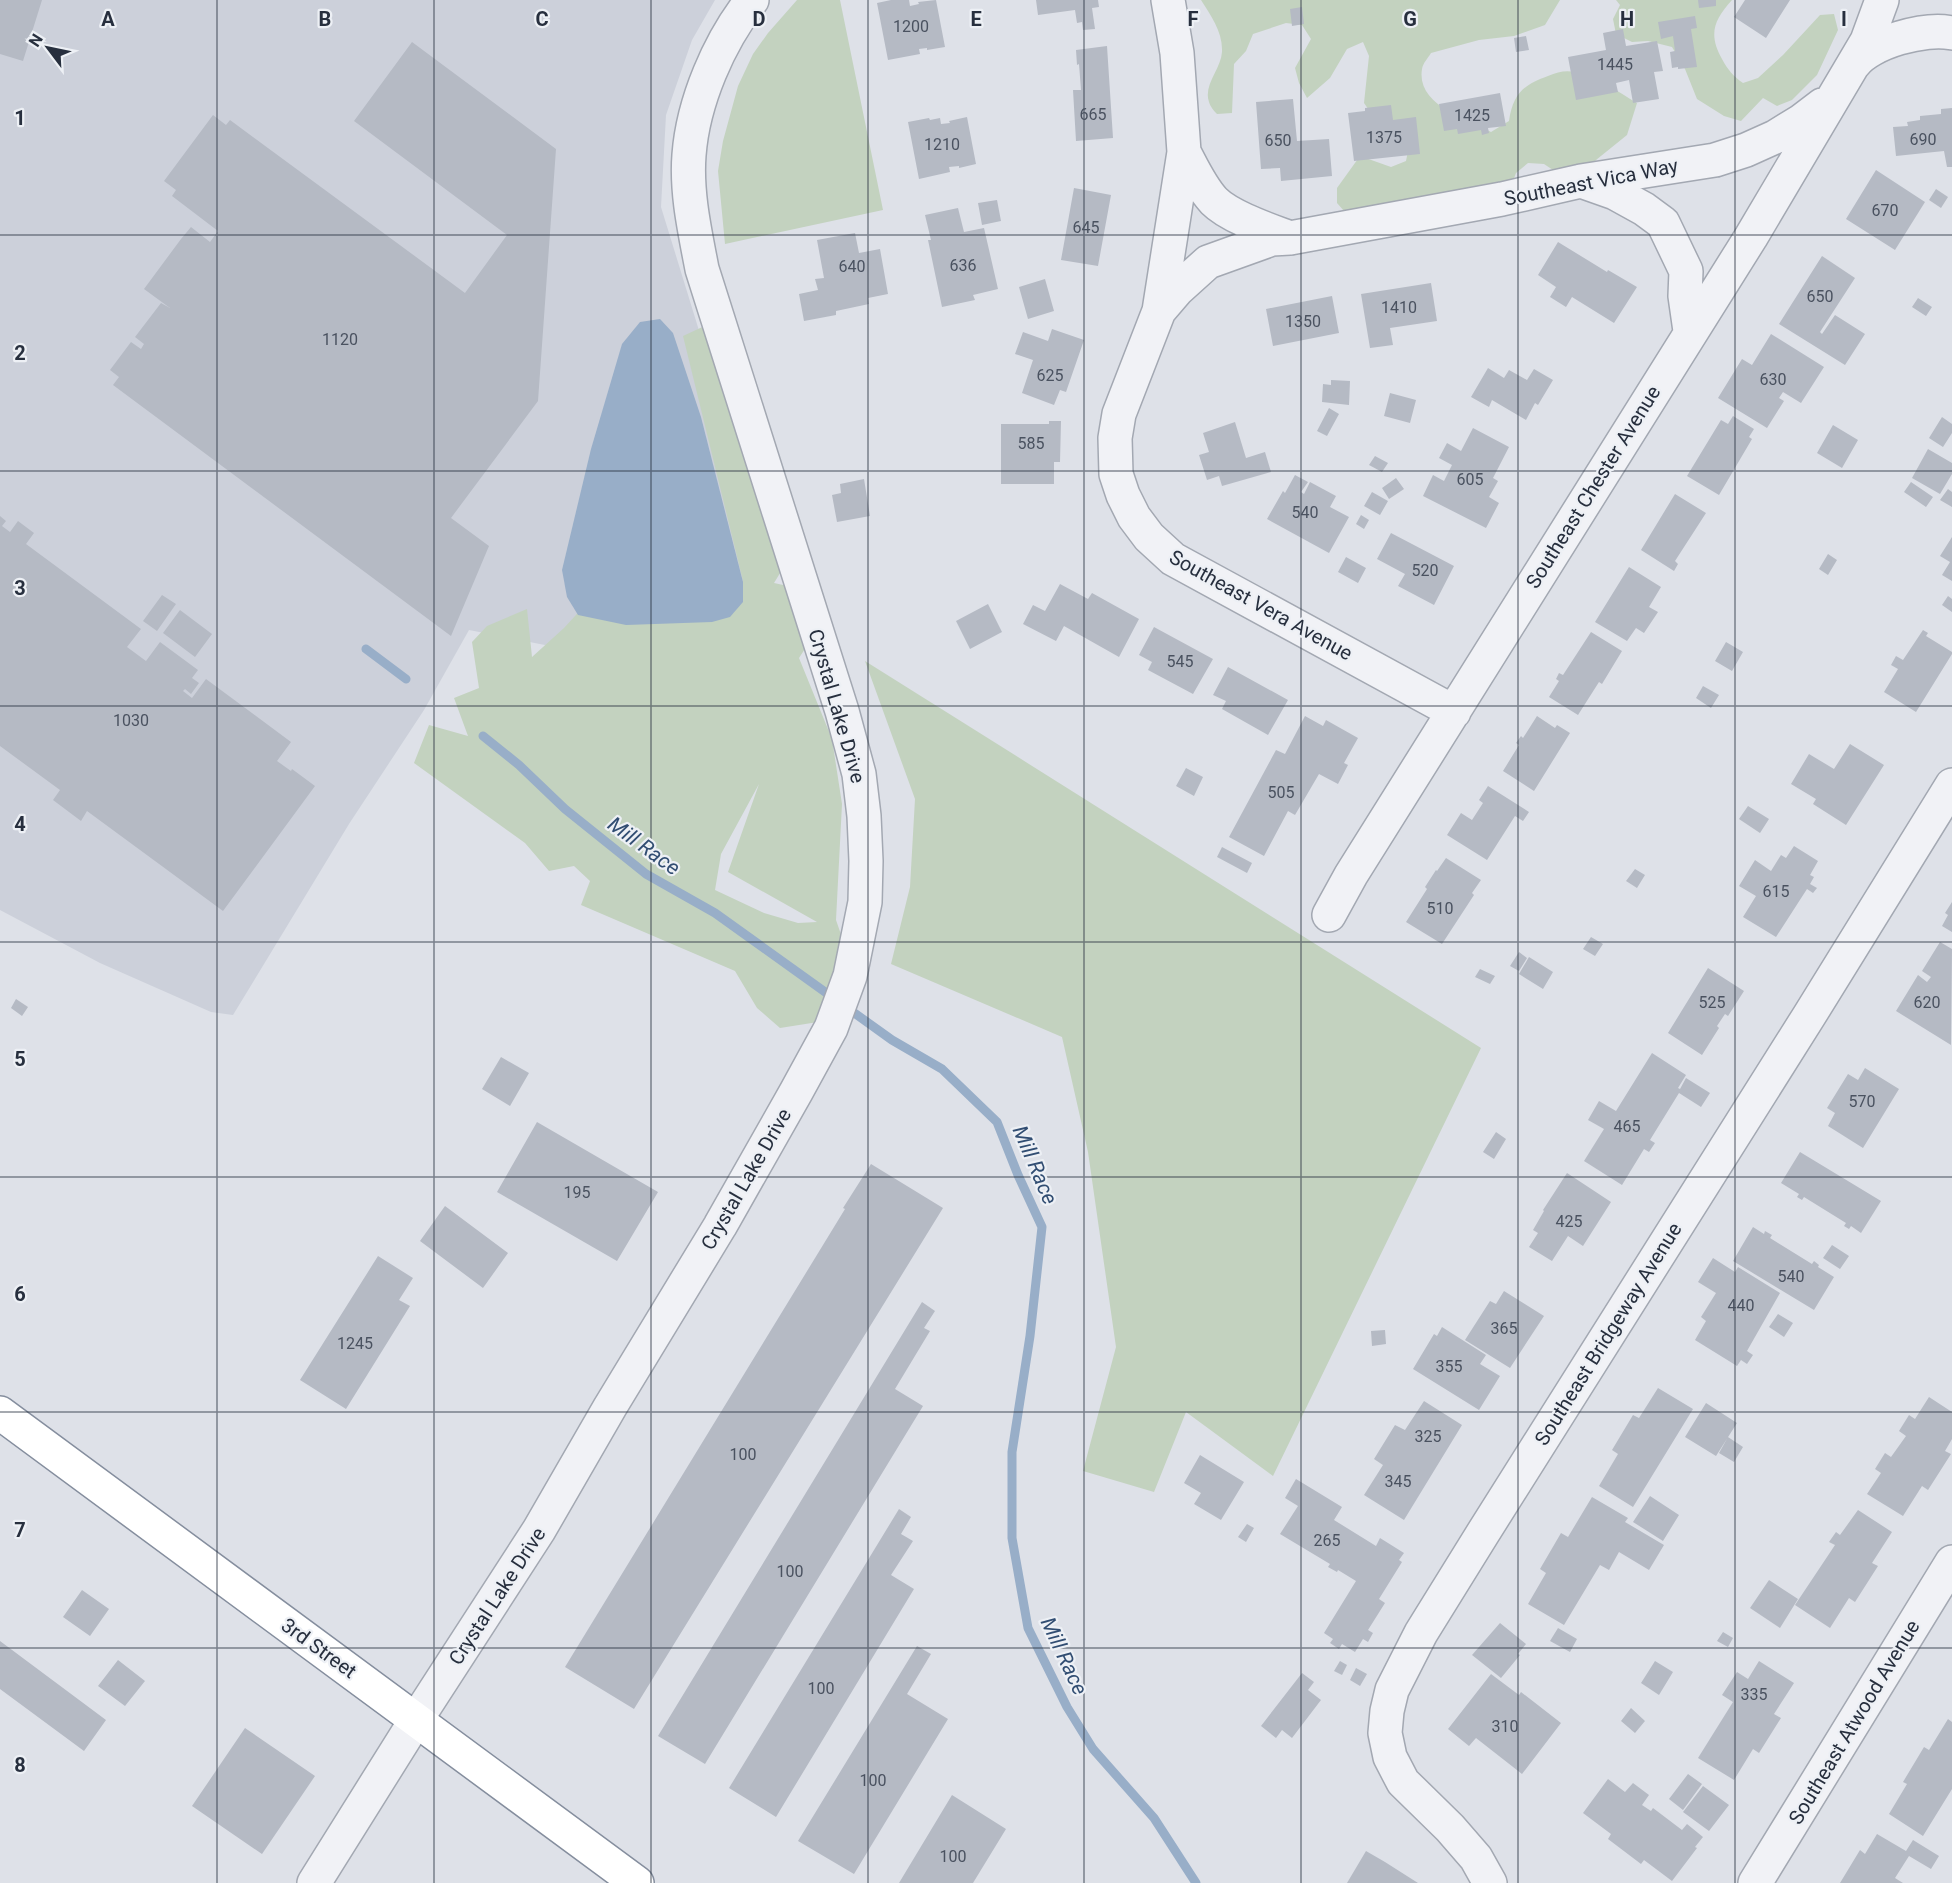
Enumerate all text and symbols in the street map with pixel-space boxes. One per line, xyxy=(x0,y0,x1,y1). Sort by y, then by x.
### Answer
text: A xyxy=(101,7,115,31)
text: B xyxy=(319,7,331,31)
text: C xyxy=(535,7,549,31)
text: D xyxy=(753,7,766,31)
text: E xyxy=(970,7,982,31)
text: F xyxy=(1188,7,1199,31)
text: G xyxy=(1403,7,1417,31)
text: H xyxy=(1620,7,1634,31)
text: I xyxy=(1841,7,1847,31)
house number: 1200 xyxy=(893,17,929,36)
north arrow xyxy=(18,18,78,78)
text: N xyxy=(25,30,47,50)
house number: 1445 xyxy=(1597,55,1633,74)
house number: 665 xyxy=(1080,105,1106,124)
text: 1 xyxy=(14,106,26,130)
house number: 1425 xyxy=(1454,106,1490,125)
house number: 1375 xyxy=(1366,128,1402,147)
house number: 690 xyxy=(1910,130,1936,149)
house number: 650 xyxy=(1265,131,1291,150)
house number: 1210 xyxy=(924,135,960,154)
street label: Southeast Vica Way xyxy=(1502,153,1681,211)
house number: 670 xyxy=(1872,201,1898,220)
house number: 645 xyxy=(1073,218,1099,237)
house number: 636 xyxy=(950,256,976,275)
house number: 640 xyxy=(839,257,865,276)
house number: 650 xyxy=(1807,287,1833,306)
house number: 1410 xyxy=(1381,298,1417,317)
house number: 1350 xyxy=(1285,312,1321,331)
house number: 1120 xyxy=(322,330,358,349)
text: 2 xyxy=(14,341,26,365)
house number: 625 xyxy=(1037,366,1063,385)
house number: 630 xyxy=(1760,370,1786,389)
street label: Southeast Chester Avenue xyxy=(1521,381,1665,593)
house number: 585 xyxy=(1018,434,1044,453)
house number: 605 xyxy=(1457,470,1483,489)
house number: 540 xyxy=(1292,503,1318,522)
street label: Southeast Vera Avenue xyxy=(1165,545,1357,665)
house number: 520 xyxy=(1412,561,1438,580)
text: 3 xyxy=(14,576,26,600)
street label: Crystal Lake Drive xyxy=(804,626,870,786)
house number: 545 xyxy=(1167,652,1193,671)
house number: 1030 xyxy=(113,711,149,730)
house number: 505 xyxy=(1268,783,1294,802)
text: 4 xyxy=(14,812,26,836)
water label: Mill Race xyxy=(603,812,685,880)
house number: 615 xyxy=(1763,882,1789,901)
house number: 510 xyxy=(1427,899,1453,918)
house number: 525 xyxy=(1699,993,1725,1012)
house number: 620 xyxy=(1914,993,1940,1012)
text: 5 xyxy=(14,1047,26,1071)
house number: 570 xyxy=(1849,1092,1875,1111)
street label: Crystal Lake Drive xyxy=(696,1104,796,1254)
house number: 465 xyxy=(1614,1117,1640,1136)
water label: Mill Race xyxy=(1008,1122,1062,1208)
house number: 195 xyxy=(564,1183,590,1202)
house number: 425 xyxy=(1556,1212,1582,1231)
street label: Southeast Bridgeway Avenue xyxy=(1529,1218,1687,1450)
house number: 540 xyxy=(1778,1267,1804,1286)
text: 6 xyxy=(14,1282,26,1306)
house number: 440 xyxy=(1728,1296,1754,1315)
house number: 365 xyxy=(1491,1319,1517,1338)
house number: 1245 xyxy=(337,1334,373,1353)
house number: 355 xyxy=(1436,1357,1462,1376)
house number: 325 xyxy=(1415,1427,1441,1446)
house number: 100 xyxy=(730,1445,756,1464)
house number: 345 xyxy=(1385,1472,1411,1491)
text: 7 xyxy=(14,1518,26,1542)
street label: Crystal Lake Drive xyxy=(444,1523,550,1669)
house number: 265 xyxy=(1314,1531,1340,1550)
house number: 100 xyxy=(777,1562,803,1581)
street label: 3rd Street xyxy=(277,1613,361,1683)
water label: Mill Race xyxy=(1036,1613,1092,1699)
street label: Southeast Atwood Avenue xyxy=(1783,1615,1925,1829)
house number: 100 xyxy=(808,1679,834,1698)
house number: 335 xyxy=(1741,1685,1767,1704)
house number: 310 xyxy=(1492,1717,1518,1736)
text: 8 xyxy=(14,1753,26,1777)
house number: 100 xyxy=(860,1771,886,1790)
house number: 100 xyxy=(940,1847,966,1866)

